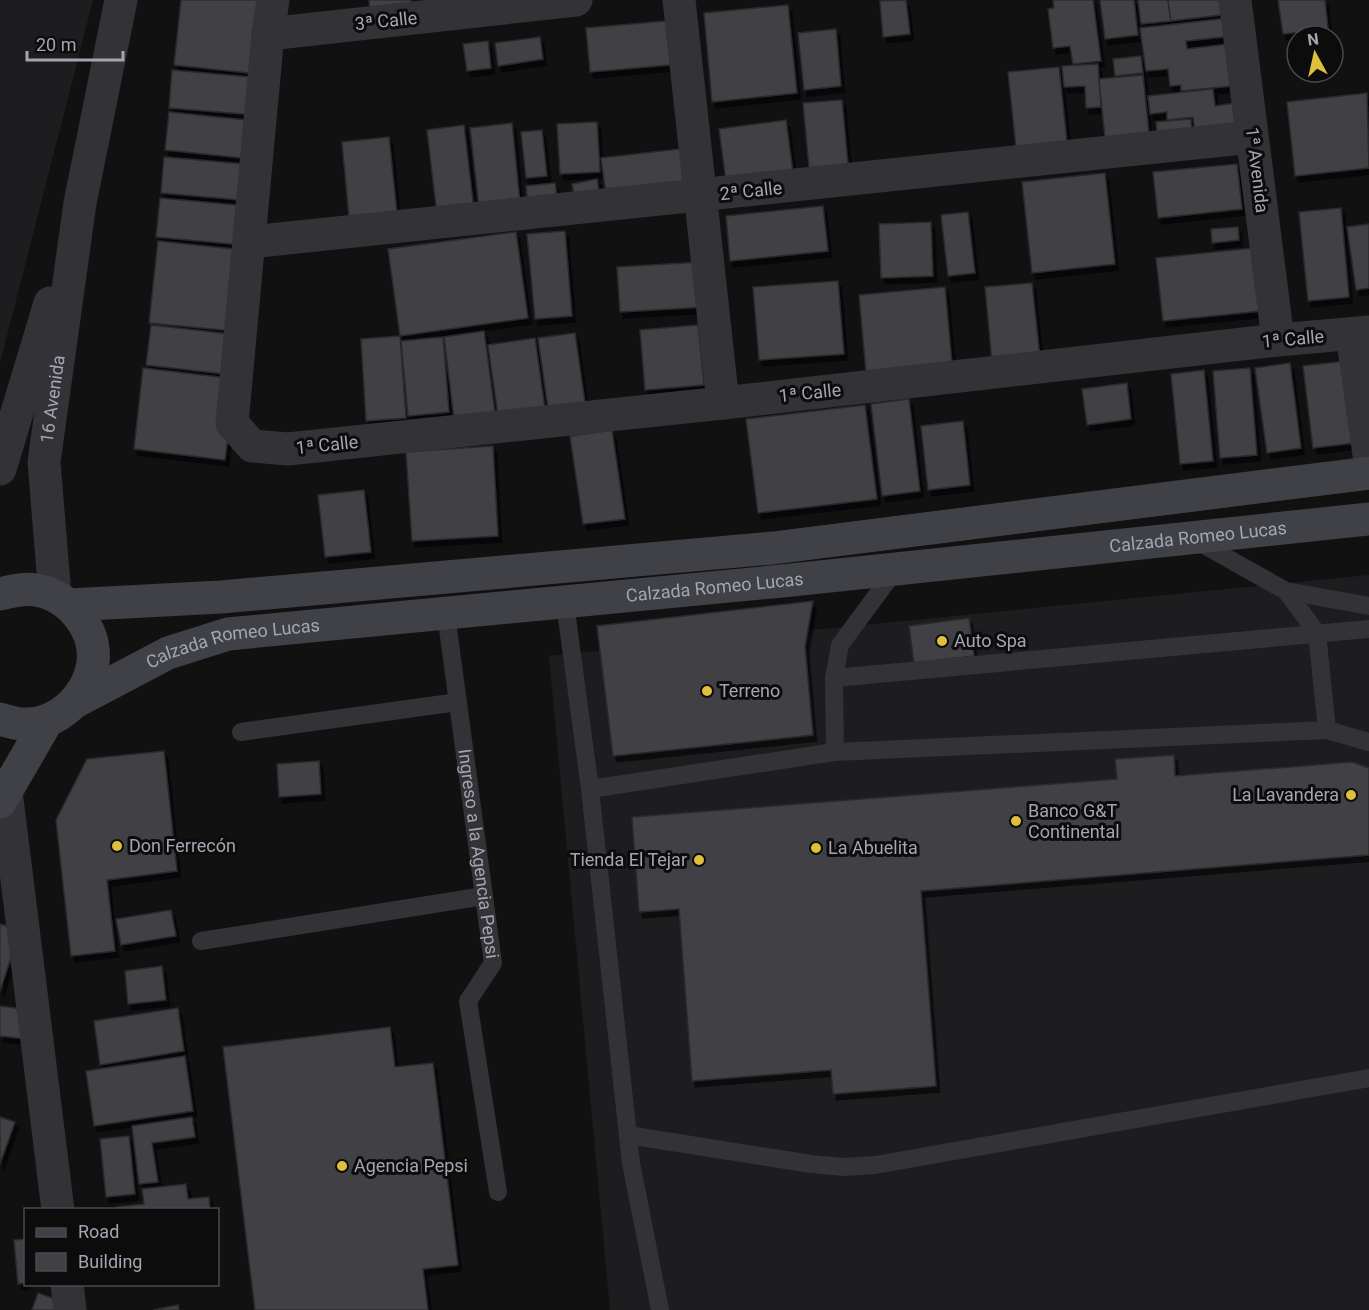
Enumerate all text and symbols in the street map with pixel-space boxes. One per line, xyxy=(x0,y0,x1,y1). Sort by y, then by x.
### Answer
street label: 3ª Calle xyxy=(354,7,418,34)
scale bar xyxy=(27,24,123,62)
north arrow xyxy=(1285,24,1345,84)
text: N xyxy=(1306,29,1320,50)
text: 20 m xyxy=(36,34,76,55)
street label: 1ª Avenida xyxy=(1242,126,1273,214)
street label: 2ª Calle xyxy=(719,177,783,204)
street label: 1ª Calle xyxy=(1261,325,1325,352)
street label: 16 Avenida xyxy=(36,354,69,444)
street label: 1ª Calle xyxy=(778,379,842,406)
street label: 1ª Calle xyxy=(295,431,359,458)
street label: Calzada Romeo Lucas xyxy=(1108,517,1288,556)
street label: Calzada Romeo Lucas xyxy=(625,568,804,606)
street label: Calzada Romeo Lucas xyxy=(142,614,321,673)
place label: Auto Spa xyxy=(954,630,1027,651)
marker: Auto Spa xyxy=(935,634,949,648)
place label: Terreno xyxy=(719,680,780,701)
marker: Terreno xyxy=(700,684,714,698)
street label: Ingreso a la Agencia Pepsi xyxy=(454,748,503,960)
place label: La Lavandera xyxy=(1232,784,1339,805)
marker: La Lavandera xyxy=(1344,788,1358,802)
place label: Banco G&T Continental xyxy=(1028,800,1120,842)
marker: Banco G&T Continental xyxy=(1009,814,1023,828)
place label: Don Ferrecón xyxy=(129,835,236,856)
place label: La Abuelita xyxy=(828,837,918,858)
marker: Don Ferrecón xyxy=(110,839,124,853)
marker: La Abuelita xyxy=(809,841,823,855)
place label: Tienda El Tejar xyxy=(570,849,687,870)
marker: Tienda El Tejar xyxy=(692,853,706,867)
place label: Agencia Pepsi xyxy=(354,1155,468,1176)
marker: Agencia Pepsi xyxy=(335,1159,349,1173)
legend xyxy=(24,1208,219,1286)
text: Road xyxy=(78,1221,119,1242)
text: Building xyxy=(78,1251,142,1272)

